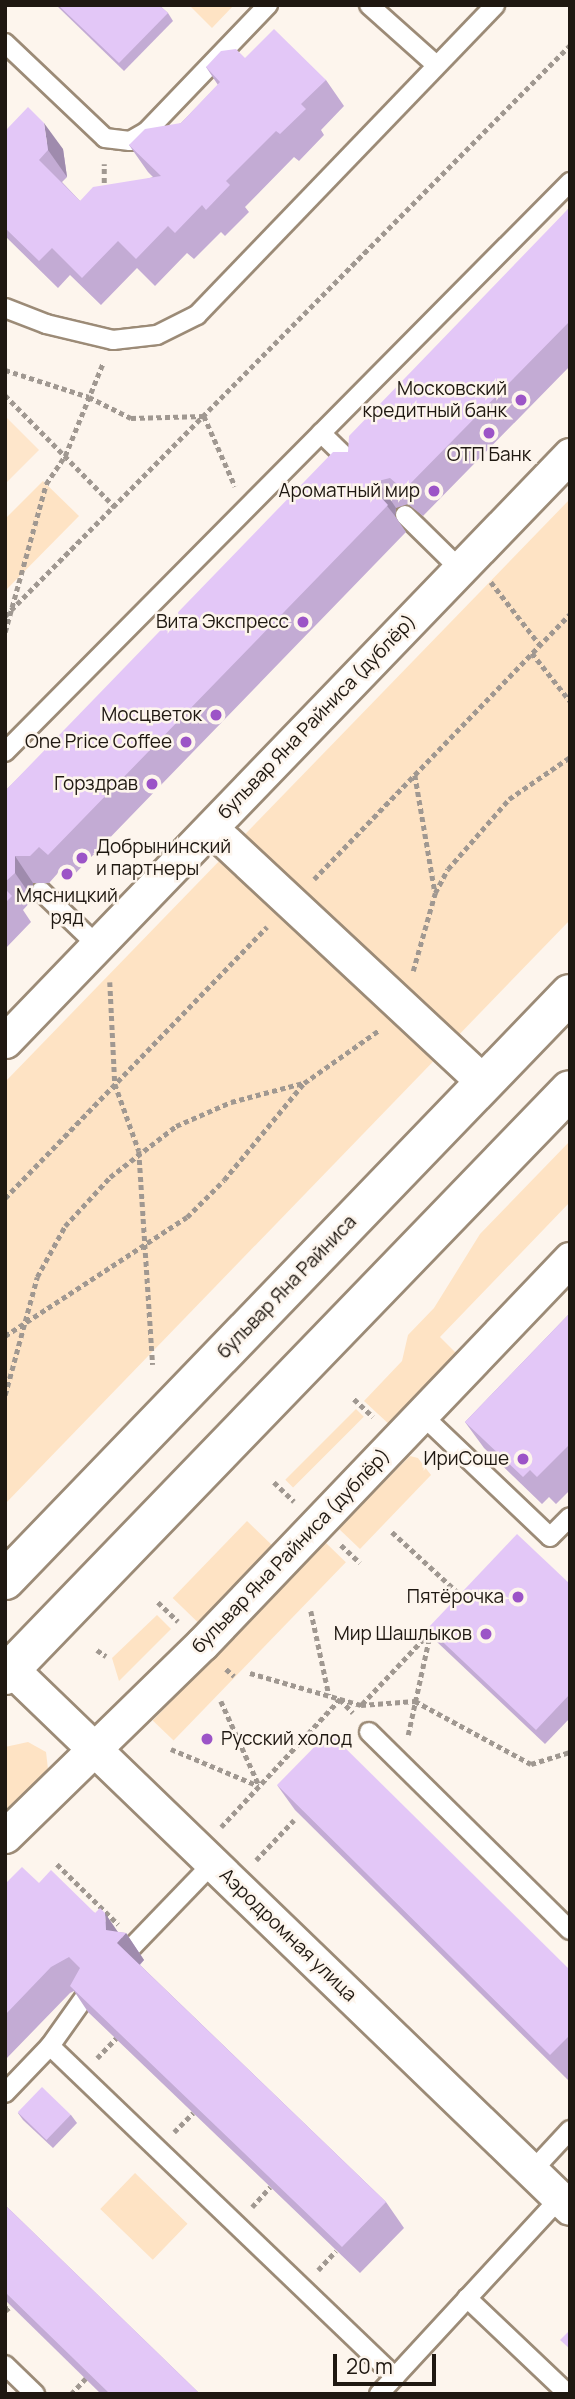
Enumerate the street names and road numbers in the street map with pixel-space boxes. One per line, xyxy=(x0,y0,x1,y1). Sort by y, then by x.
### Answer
street label: бульвар Яна Райниса (дублёр) xyxy=(213,610,421,824)
street label: бульвар Яна Райниса xyxy=(213,1211,361,1363)
street label: бульвар Яна Райниса (дублёр) xyxy=(187,1444,395,1658)
street label: Аэродромная улица xyxy=(215,1864,361,2006)

